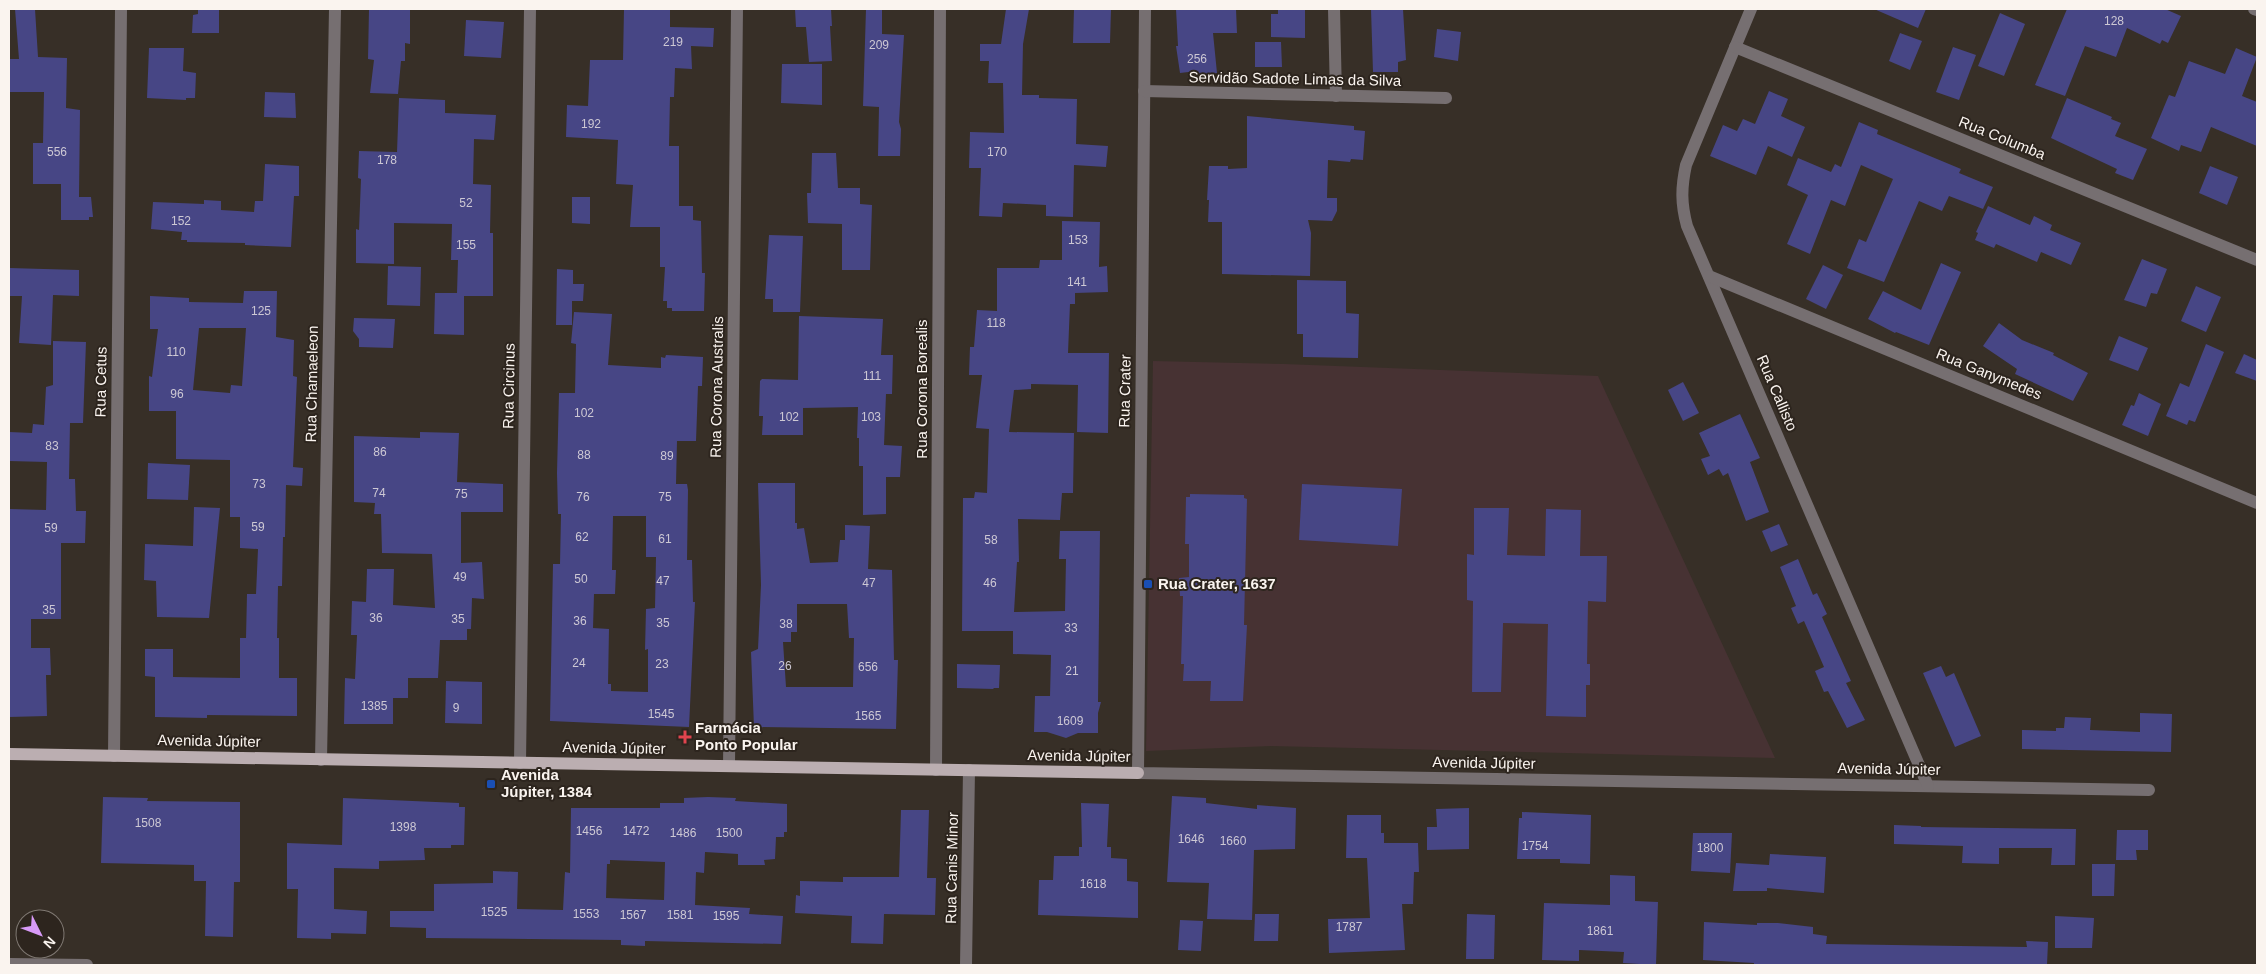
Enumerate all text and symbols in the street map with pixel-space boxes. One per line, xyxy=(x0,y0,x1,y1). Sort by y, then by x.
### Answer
house number: 128 xyxy=(2104,14,2124,28)
house number: 219 xyxy=(663,35,683,49)
house number: 209 xyxy=(869,38,889,52)
house number: 256 xyxy=(1187,52,1207,66)
street label: Servidão Sadote Limas da Silva xyxy=(1189,68,1402,89)
street label: Rua Columba xyxy=(1956,112,2048,163)
house number: 192 xyxy=(581,117,601,131)
house number: 556 xyxy=(47,145,67,159)
house number: 170 xyxy=(987,145,1007,159)
house number: 178 xyxy=(377,153,397,167)
house number: 52 xyxy=(459,196,473,210)
house number: 152 xyxy=(171,214,191,228)
house number: 153 xyxy=(1068,233,1088,247)
house number: 155 xyxy=(456,238,476,252)
house number: 141 xyxy=(1067,275,1087,289)
house number: 125 xyxy=(251,304,271,318)
street label: Rua Corona Australis xyxy=(707,316,726,458)
house number: 118 xyxy=(986,316,1006,330)
street label: Rua Corona Borealis xyxy=(913,319,930,459)
street label: Rua Chamaeleon xyxy=(302,325,321,443)
street label: Rua Circinus xyxy=(499,343,518,429)
house number: 110 xyxy=(166,345,186,359)
street label: Rua Ganymedes xyxy=(1934,345,2045,403)
street label: Rua Cetus xyxy=(91,346,110,418)
street label: Rua Callisto xyxy=(1754,352,1801,433)
street label: Rua Crater xyxy=(1115,354,1134,428)
house number: 111 xyxy=(863,369,881,383)
house number: 96 xyxy=(170,387,184,401)
house number: 102 xyxy=(574,406,594,420)
house number: 102 xyxy=(779,410,799,424)
house number: 103 xyxy=(861,410,881,424)
house number: 83 xyxy=(45,439,59,453)
house number: 86 xyxy=(373,445,387,459)
house number: 88 xyxy=(577,448,591,462)
house number: 89 xyxy=(660,449,674,463)
house number: 73 xyxy=(252,477,266,491)
house number: 74 xyxy=(372,486,386,500)
house number: 75 xyxy=(454,487,468,501)
house number: 76 xyxy=(576,490,590,504)
house number: 75 xyxy=(658,490,672,504)
house number: 59 xyxy=(251,520,265,534)
house number: 59 xyxy=(44,521,58,535)
house number: 62 xyxy=(575,530,589,544)
house number: 61 xyxy=(658,532,672,546)
house number: 58 xyxy=(984,533,998,547)
house number: 49 xyxy=(453,570,467,584)
house number: 50 xyxy=(574,572,588,586)
house number: 47 xyxy=(656,574,670,588)
place label: Rua Crater, 1637 xyxy=(1158,575,1276,592)
house number: 47 xyxy=(862,576,876,590)
house number: 46 xyxy=(983,576,997,590)
marker: Rua Crater, 1637 xyxy=(1142,578,1154,590)
house number: 35 xyxy=(42,603,56,617)
house number: 36 xyxy=(369,611,383,625)
house number: 35 xyxy=(451,612,465,626)
house number: 36 xyxy=(573,614,587,628)
house number: 35 xyxy=(656,616,670,630)
house number: 38 xyxy=(779,617,793,631)
house number: 33 xyxy=(1064,621,1078,635)
house number: 24 xyxy=(572,656,586,670)
house number: 23 xyxy=(655,657,669,671)
house number: 26 xyxy=(778,659,792,673)
house number: 656 xyxy=(858,660,878,674)
house number: 21 xyxy=(1065,664,1079,678)
house number: 1385 xyxy=(361,699,388,713)
house number: 9 xyxy=(453,701,460,715)
house number: 1545 xyxy=(648,707,675,721)
house number: 1565 xyxy=(855,709,882,723)
house number: 1609 xyxy=(1057,714,1084,728)
place label: Farmácia Ponto Popular xyxy=(695,719,798,753)
street label: Avenida Júpiter xyxy=(157,731,261,750)
marker: Farmácia Ponto Popular xyxy=(679,731,691,743)
street label: Avenida Júpiter xyxy=(562,738,666,757)
street label: Avenida Júpiter xyxy=(1027,746,1131,765)
street label: Avenida Júpiter xyxy=(1432,753,1536,772)
street label: Avenida Júpiter xyxy=(1837,759,1941,778)
place label: Avenida Júpiter, 1384 xyxy=(501,766,593,800)
marker: Avenida Júpiter, 1384 xyxy=(485,778,497,790)
street label: Rua Canis Minor xyxy=(942,812,961,924)
house number: 1508 xyxy=(135,816,162,830)
house number: 1398 xyxy=(390,820,417,834)
house number: 1456 xyxy=(576,824,603,838)
house number: 1472 xyxy=(623,824,650,838)
house number: 1486 xyxy=(670,826,697,840)
house number: 1500 xyxy=(716,826,743,840)
house number: 1646 xyxy=(1178,832,1205,846)
house number: 1660 xyxy=(1220,834,1247,848)
house number: 1754 xyxy=(1522,839,1549,853)
house number: 1800 xyxy=(1697,841,1724,855)
house number: 1618 xyxy=(1080,877,1107,891)
house number: 1525 xyxy=(481,905,508,919)
house number: 1553 xyxy=(573,907,600,921)
house number: 1567 xyxy=(620,908,647,922)
house number: 1581 xyxy=(667,908,694,922)
north arrow xyxy=(15,909,65,959)
house number: 1595 xyxy=(713,909,740,923)
house number: 1787 xyxy=(1336,920,1363,934)
house number: 1861 xyxy=(1587,924,1614,938)
text: N xyxy=(40,934,59,952)

